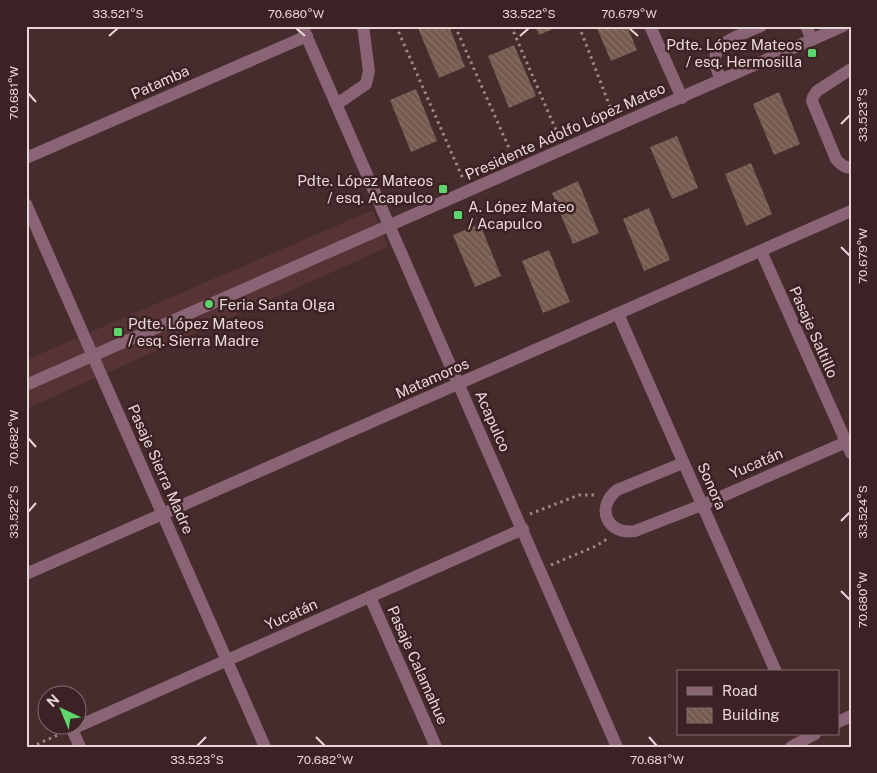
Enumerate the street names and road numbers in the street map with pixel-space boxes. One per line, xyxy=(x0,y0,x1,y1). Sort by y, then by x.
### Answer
street label: Patamba xyxy=(128,62,192,102)
street label: Presidente Adolfo López Mateo xyxy=(462,79,668,183)
street label: Pasaje Saltillo xyxy=(786,284,842,380)
street label: Matamoros xyxy=(393,354,471,402)
street label: Acapulco xyxy=(472,388,514,454)
street label: Pasaje Sierra Madre xyxy=(125,402,197,536)
street label: Yucatán xyxy=(727,444,785,482)
street label: Sonora xyxy=(694,460,730,512)
street label: Yucatán xyxy=(262,595,320,633)
street label: Pasaje Calamahue xyxy=(384,603,452,727)

